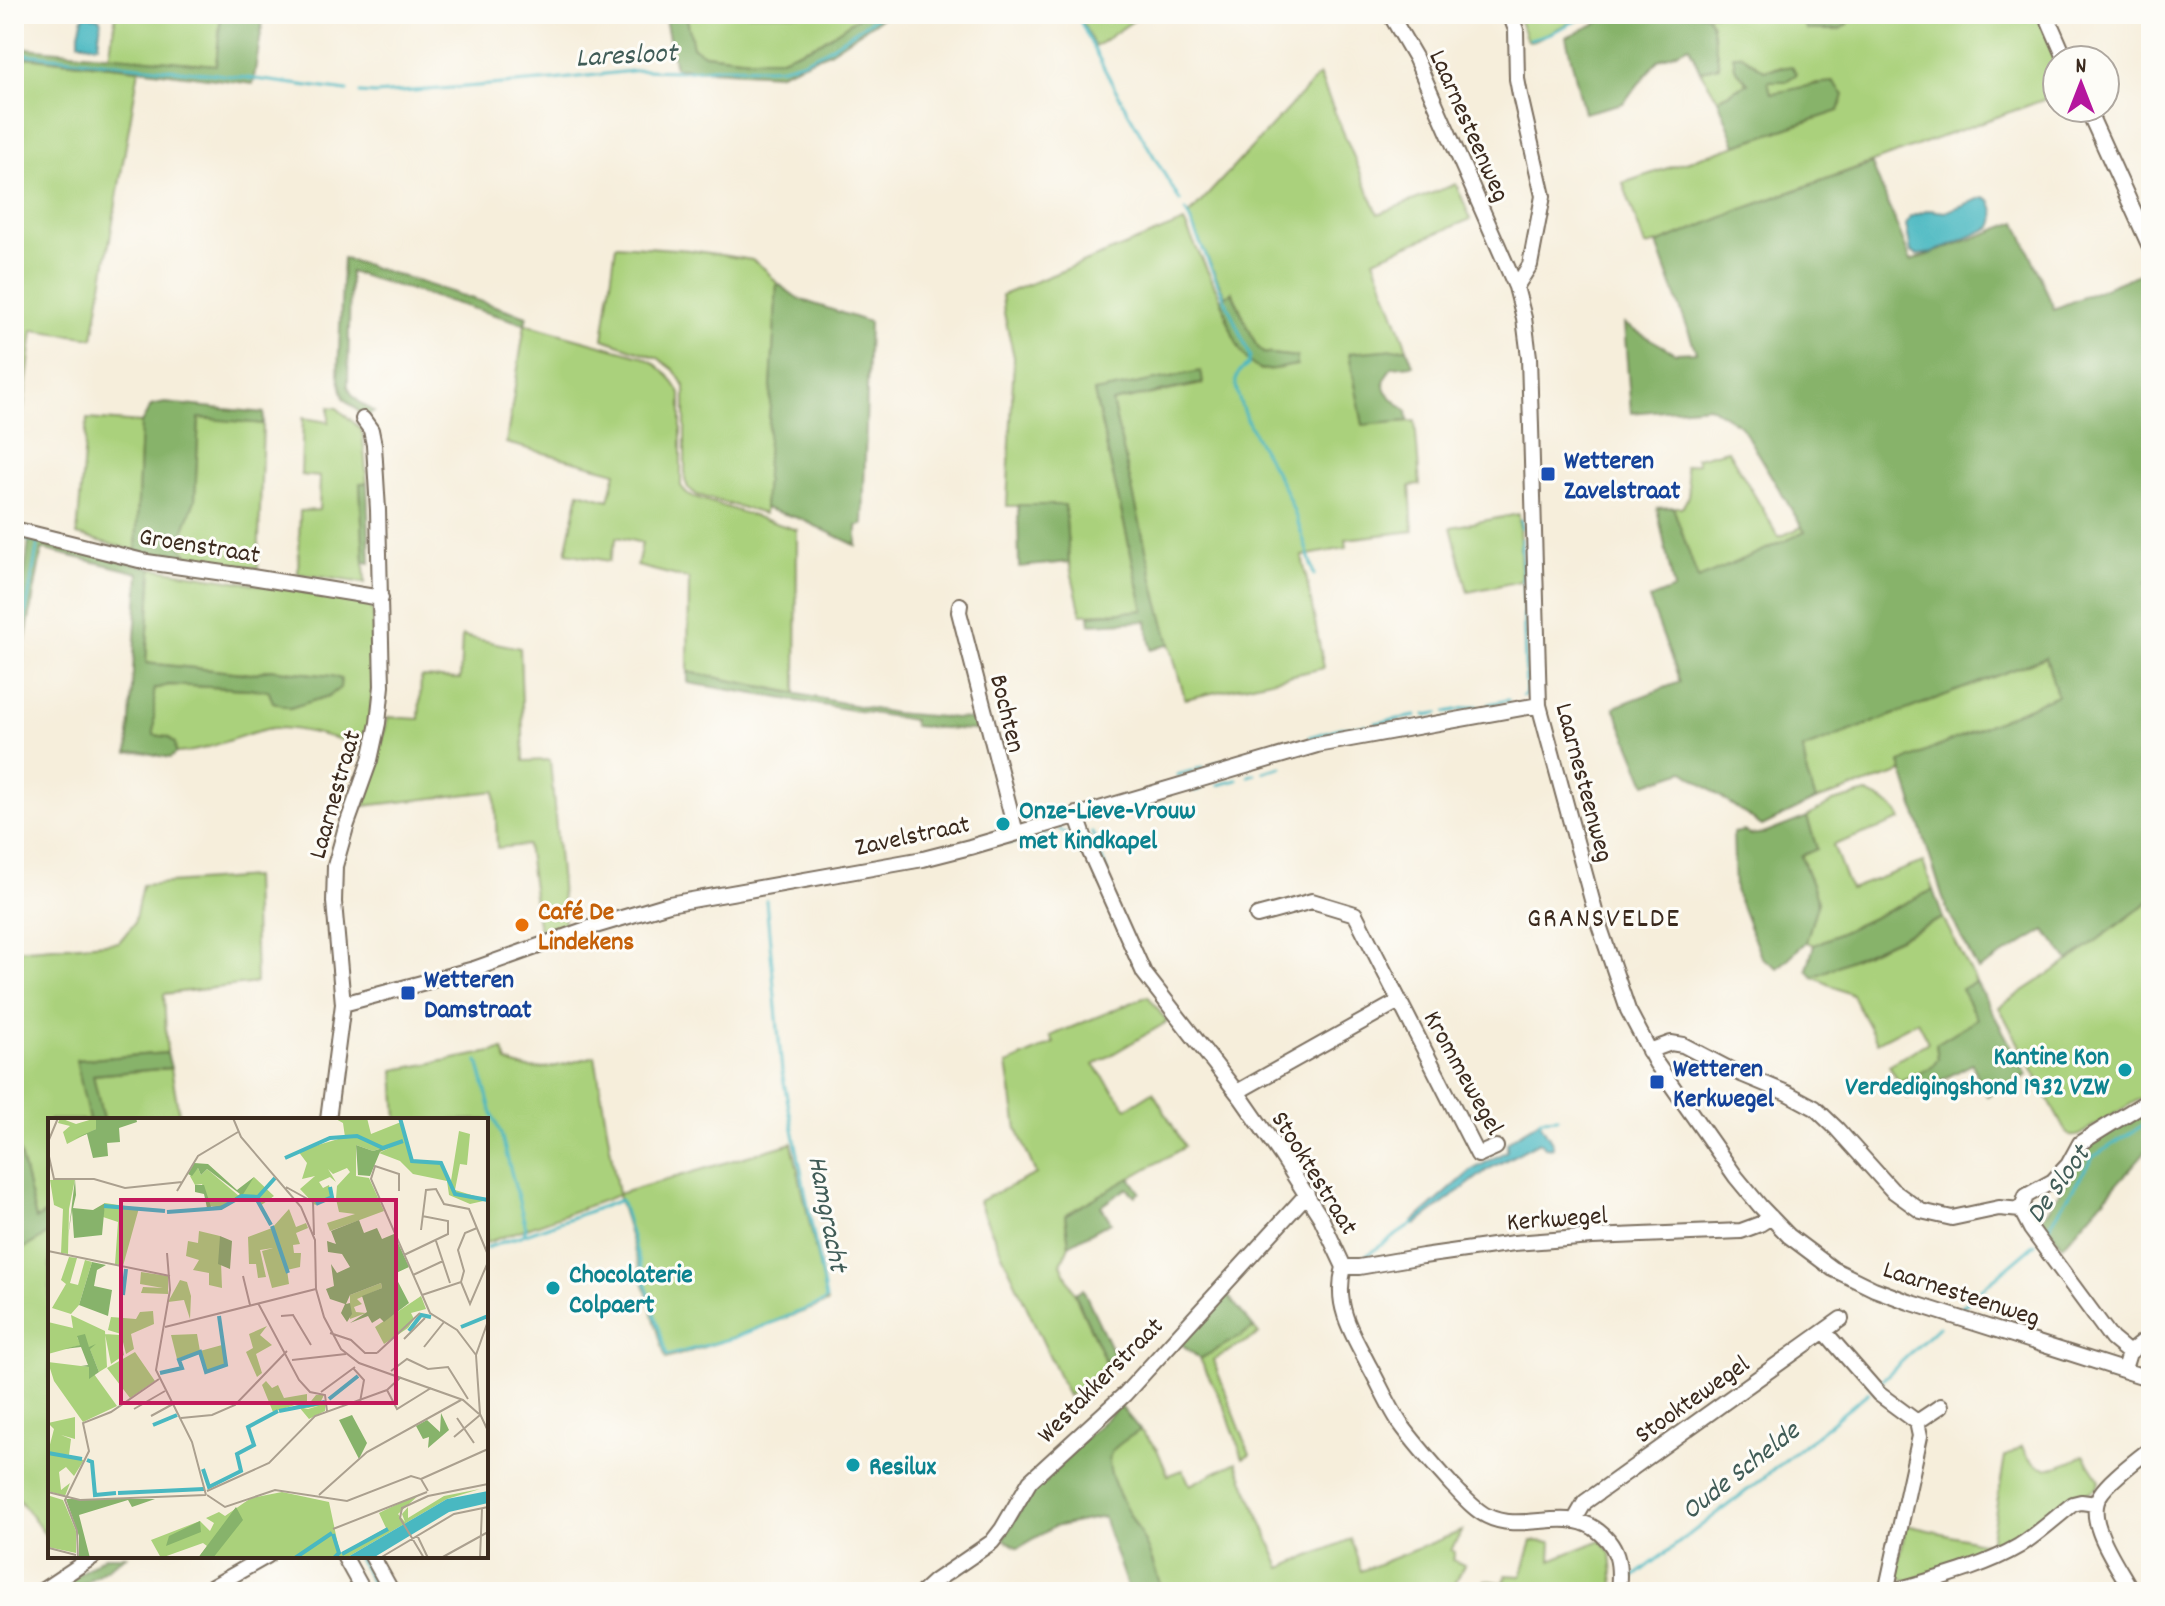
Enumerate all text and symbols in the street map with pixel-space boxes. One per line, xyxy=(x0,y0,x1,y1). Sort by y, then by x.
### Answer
water label: Laresloot xyxy=(575,35,680,81)
street label: Laarnesteenweg xyxy=(1418,44,1518,208)
north arrow xyxy=(2041,44,2121,124)
text: N xyxy=(2076,52,2087,83)
place label: Wetteren Zavelstraat xyxy=(1564,444,1681,511)
marker: Wetteren Zavelstraat xyxy=(1539,465,1557,483)
street label: Groenstraat xyxy=(136,520,263,575)
street label: Bochten xyxy=(978,671,1033,757)
street label: Laarnesteenweg xyxy=(1544,699,1622,866)
street label: Laarnestraat xyxy=(300,726,372,864)
place label: Onze-Lieve-Vrouw met Kindkapel xyxy=(1019,794,1196,861)
street label: Zavelstraat xyxy=(852,807,974,868)
marker: Onze-Lieve-Vrouw met Kindkapel xyxy=(994,815,1012,833)
place label: Café De Lindekens xyxy=(538,895,634,962)
district label: GRANSVELDE xyxy=(1527,901,1681,941)
marker: Café De Lindekens xyxy=(513,916,531,934)
place label: Wetteren Damstraat xyxy=(424,963,532,1030)
marker: Wetteren Damstraat xyxy=(399,984,417,1002)
street label: Krommewegel xyxy=(1412,1005,1511,1143)
place label: Kantine Kon Verdedigingshond 1932 VZW xyxy=(1845,1040,2110,1107)
place label: Wetteren Kerkwegel xyxy=(1673,1052,1775,1119)
marker: Kantine Kon Verdedigingshond 1932 VZW xyxy=(2116,1061,2134,1079)
marker: Wetteren Kerkwegel xyxy=(1648,1073,1666,1091)
street label: Stooktestraat xyxy=(1260,1105,1366,1243)
inset map xyxy=(48,1118,488,1558)
water label: De Sloot xyxy=(2018,1137,2103,1233)
water label: Hamgracht xyxy=(794,1153,856,1278)
street label: Kerkwegel xyxy=(1506,1199,1609,1242)
street label: Laarnesteenweg xyxy=(1878,1253,2044,1338)
place label: Chocolaterie Colpaert xyxy=(569,1258,693,1325)
marker: Chocolaterie Colpaert xyxy=(544,1279,562,1297)
street label: Westakkerstraat xyxy=(1030,1310,1173,1453)
street label: Stooktewegel xyxy=(1628,1348,1758,1454)
water label: Oude Schelde xyxy=(1674,1413,1811,1532)
place label: Resilux xyxy=(869,1450,936,1487)
marker: Resilux xyxy=(844,1456,862,1474)

